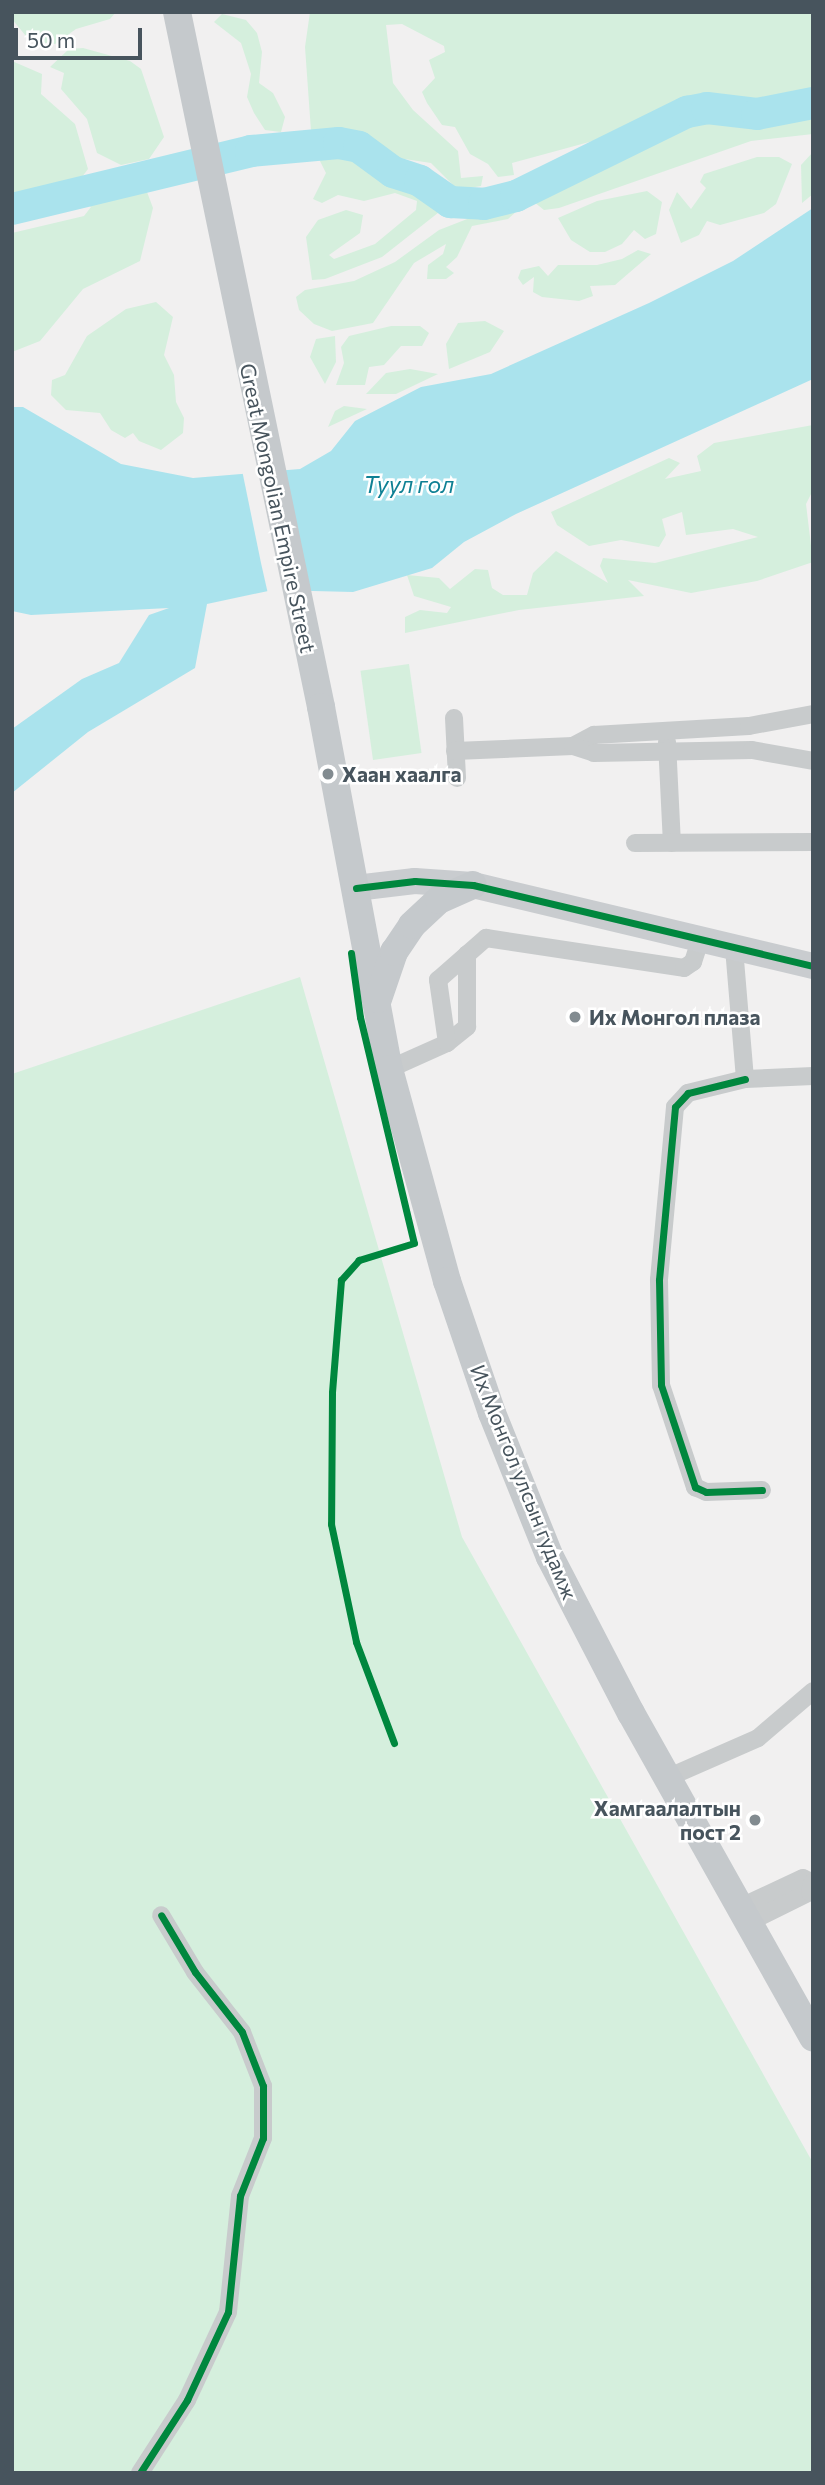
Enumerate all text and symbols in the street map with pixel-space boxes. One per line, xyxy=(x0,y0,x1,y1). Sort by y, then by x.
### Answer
scale bar xyxy=(18,14,145,58)
text: 50 m xyxy=(27,27,75,52)
street label: Great Mongolian Empire Street xyxy=(235,361,321,655)
water label: Туул гол xyxy=(364,470,454,498)
place label: Хаан хаалга xyxy=(342,761,462,787)
marker: Хаан хаалга xyxy=(320,766,336,782)
place label: Их Монгол плаза xyxy=(589,1004,760,1030)
marker: Их Монгол плаза xyxy=(567,1009,583,1025)
street label: Их Монгол улсын гудамж xyxy=(465,1361,583,1603)
place label: Хамгаалалтын пост 2 xyxy=(594,1795,741,1845)
marker: Хамгаалалтын пост 2 xyxy=(747,1812,763,1828)

